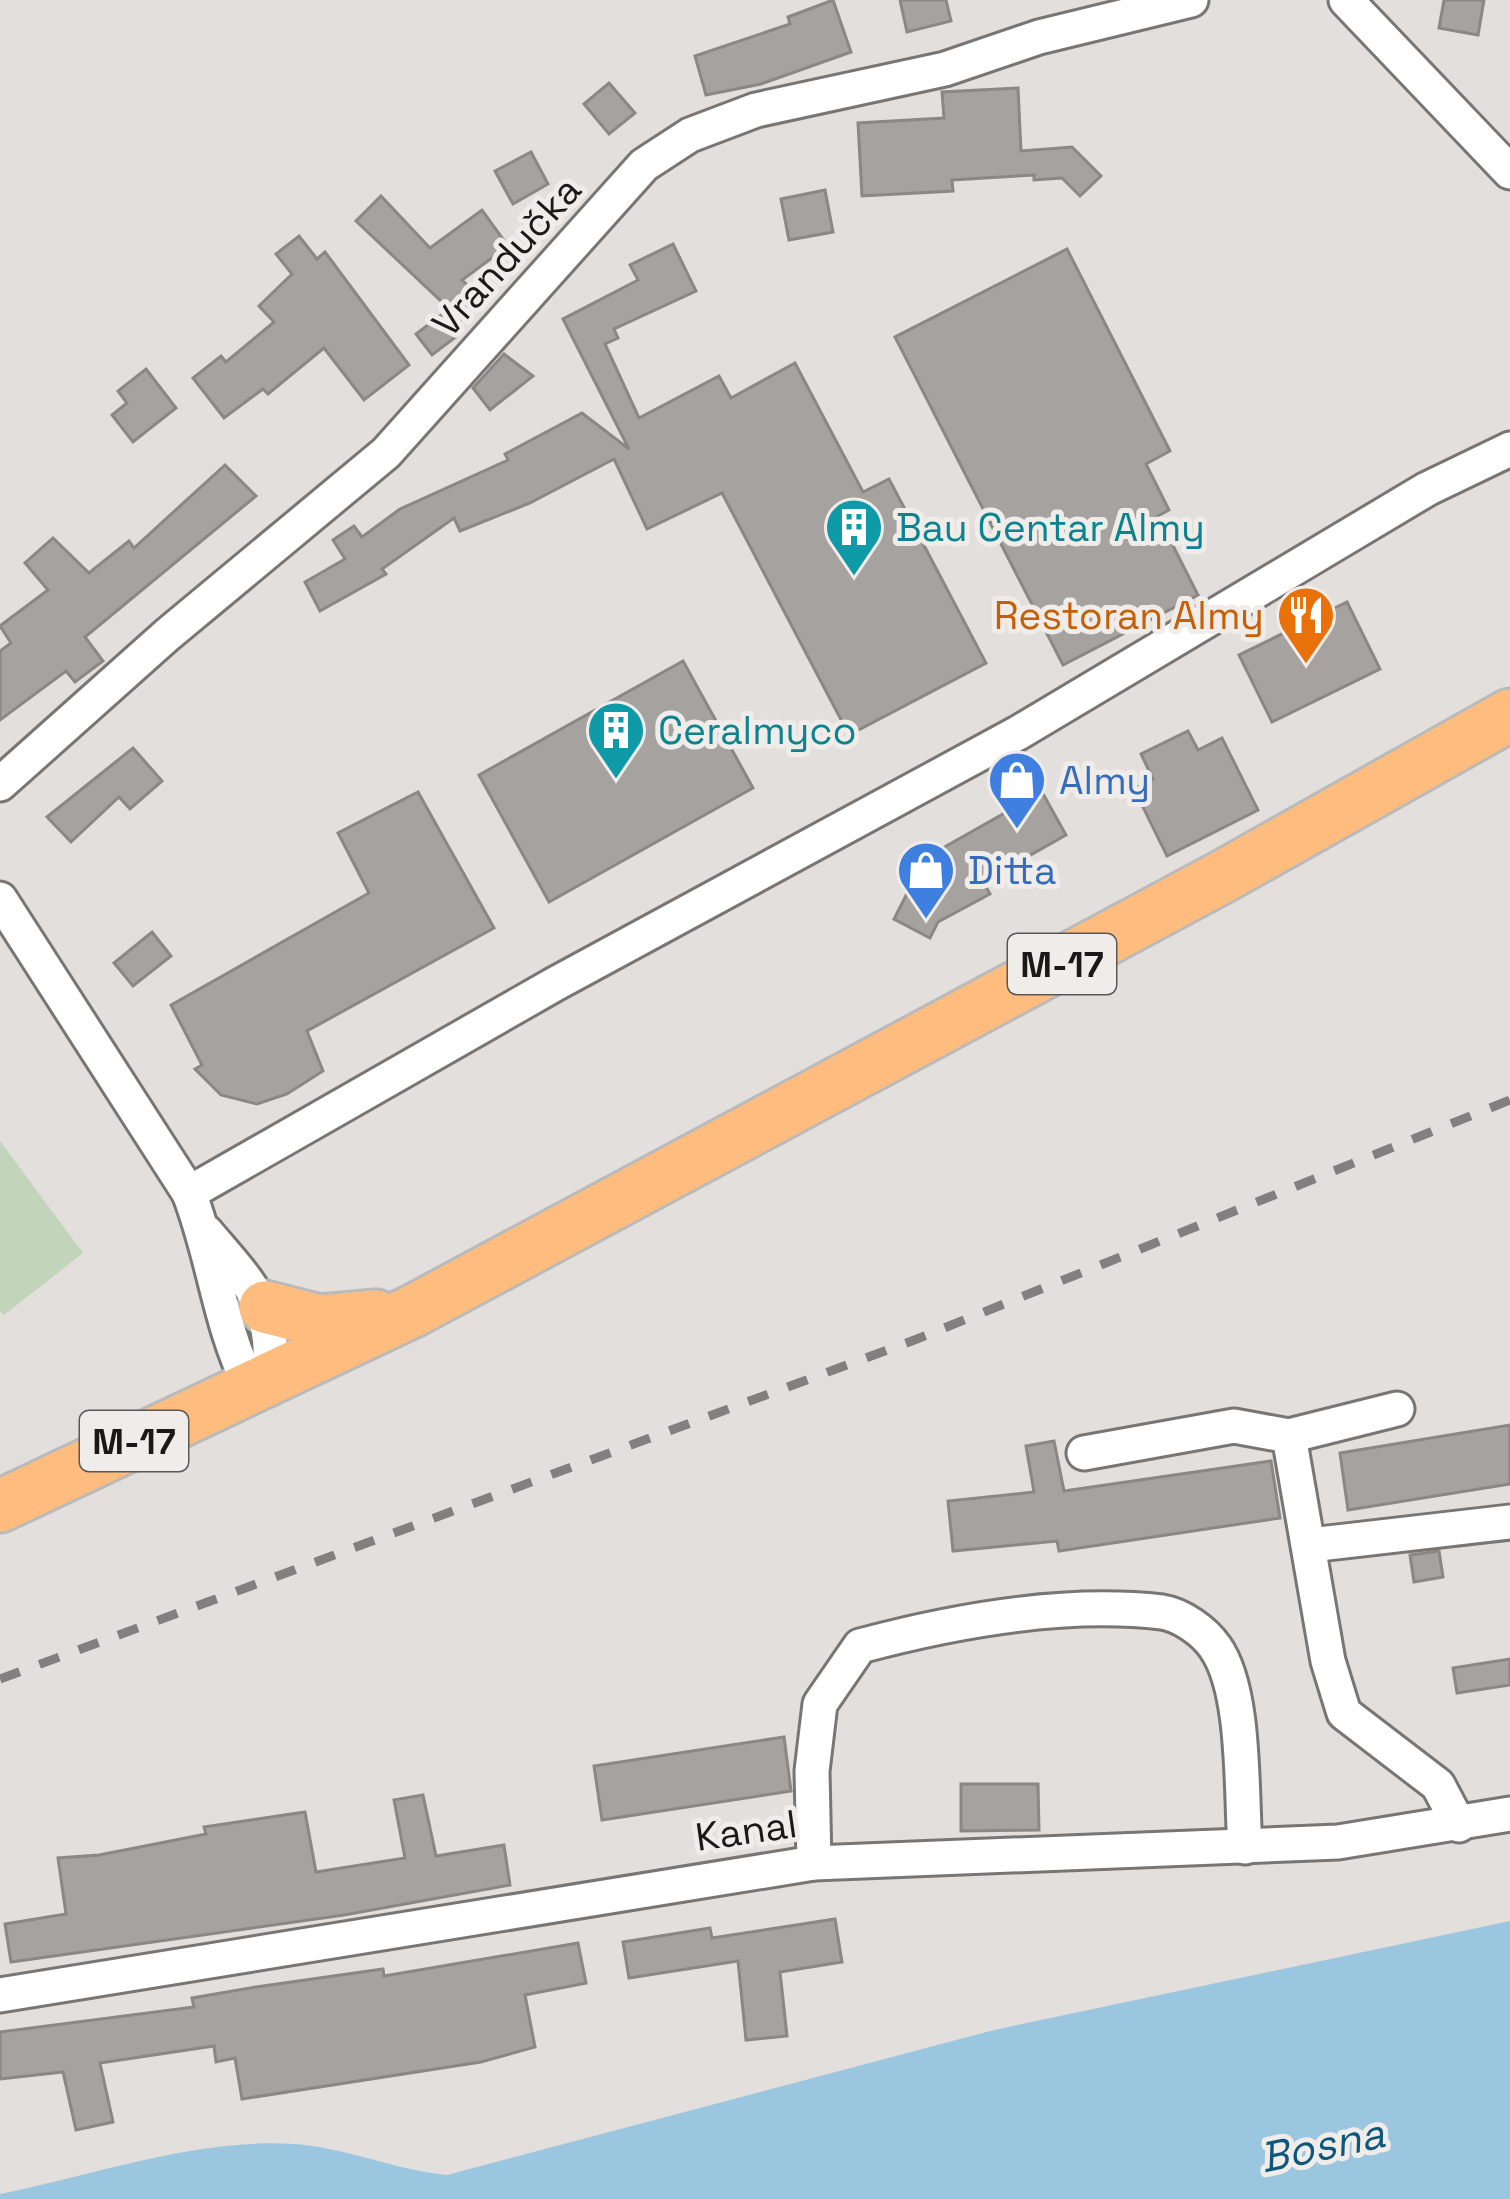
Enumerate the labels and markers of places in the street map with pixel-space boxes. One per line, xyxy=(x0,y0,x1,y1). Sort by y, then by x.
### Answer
building icon: Bau Centar Almy xyxy=(823,496,885,578)
place label: Bau Centar Almy xyxy=(896,503,1205,552)
restaurant icon: Restoran Almy xyxy=(1275,584,1337,666)
place label: Restoran Almy xyxy=(994,591,1264,640)
building icon: Ceralmyco xyxy=(585,699,647,781)
place label: Ceralmyco xyxy=(658,706,857,755)
shop icon: Almy xyxy=(986,749,1048,831)
place label: Almy xyxy=(1059,756,1150,805)
shop icon: Ditta xyxy=(895,839,957,921)
place label: Ditta xyxy=(968,846,1056,895)

